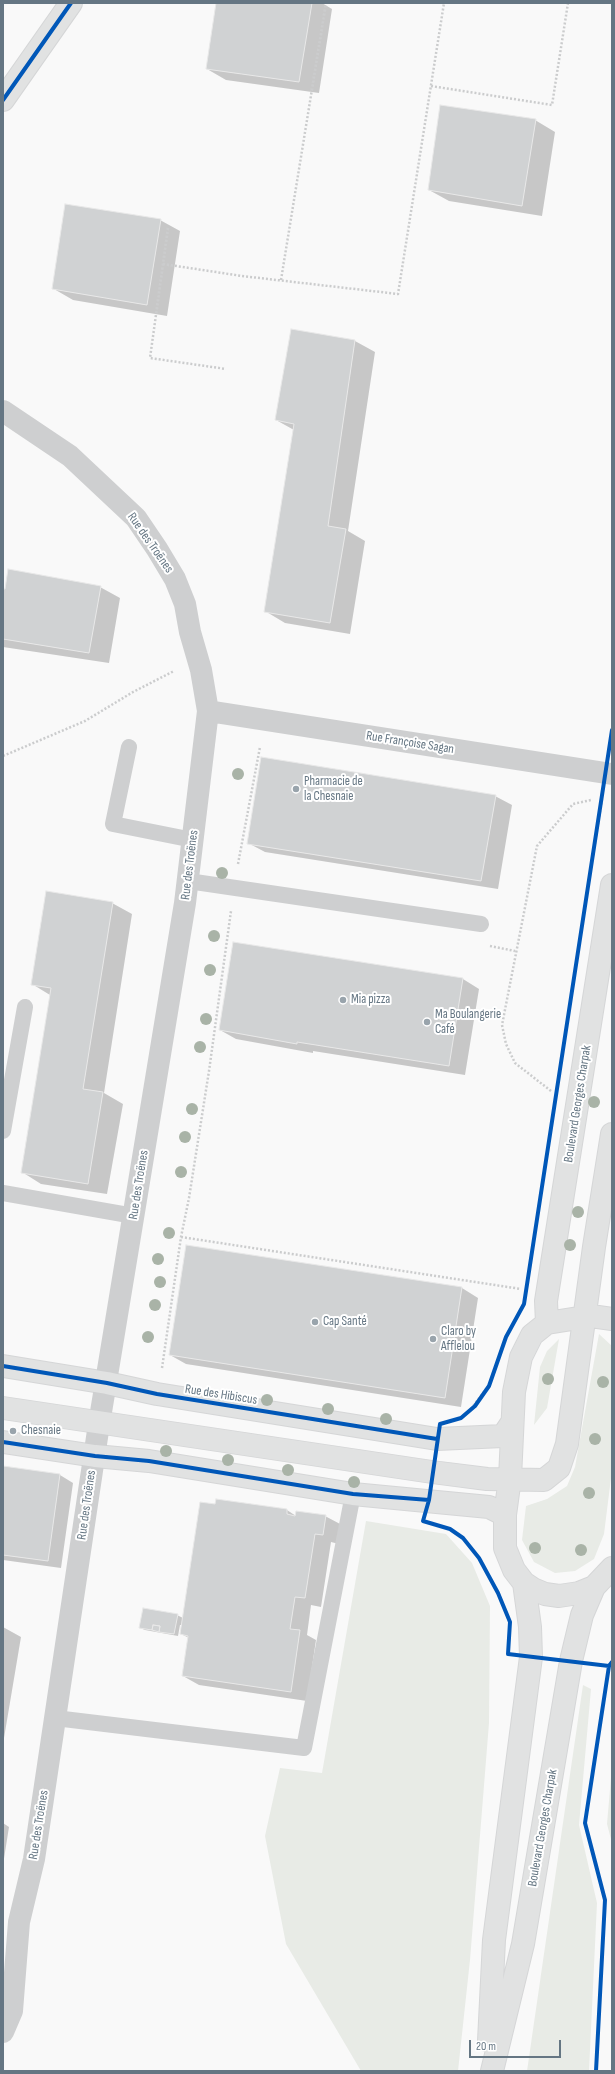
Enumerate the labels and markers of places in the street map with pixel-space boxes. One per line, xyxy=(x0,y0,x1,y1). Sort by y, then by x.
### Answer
place label: Pharmacie de la Chesnaie xyxy=(304,774,363,805)
marker: Pharmacie de la Chesnaie xyxy=(291,784,301,794)
place label: Mia pizza xyxy=(351,992,390,1008)
marker: Mia pizza xyxy=(338,995,348,1005)
place label: Ma Boulangerie Café xyxy=(435,1007,501,1038)
marker: Ma Boulangerie Café xyxy=(422,1017,432,1027)
place label: Cap Santé xyxy=(323,1314,367,1330)
marker: Cap Santé xyxy=(310,1317,320,1327)
place label: Claro by Afflelou xyxy=(441,1324,476,1355)
marker: Claro by Afflelou xyxy=(428,1334,438,1344)
place label: Chesnaie xyxy=(21,1423,61,1439)
marker: Chesnaie xyxy=(8,1426,18,1436)

